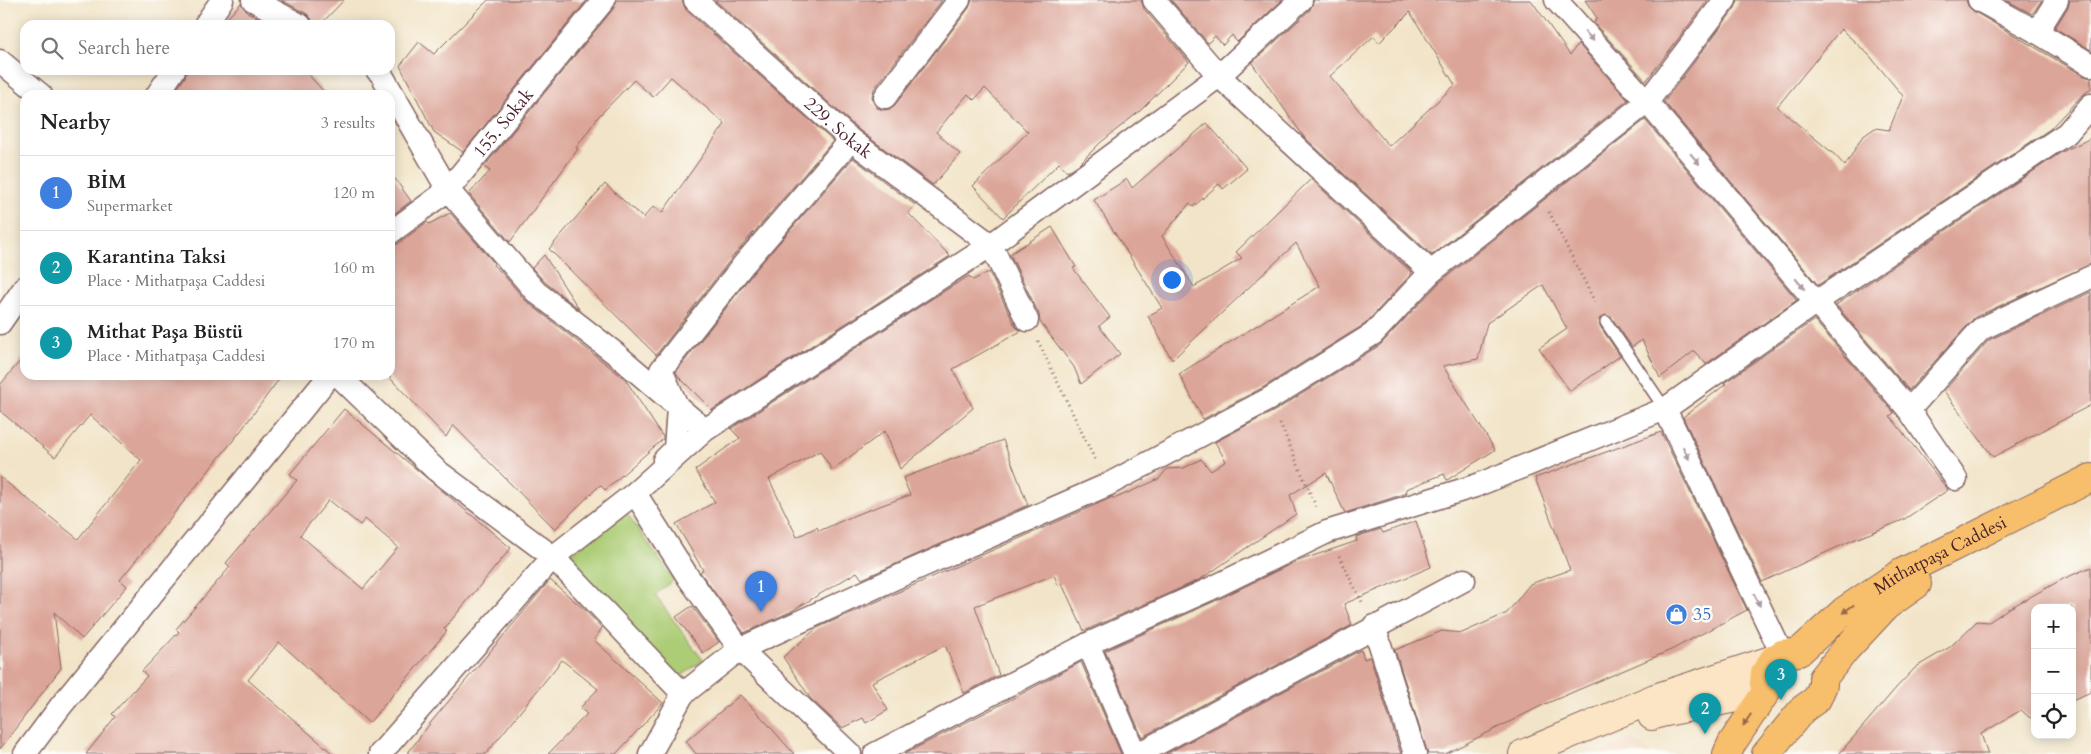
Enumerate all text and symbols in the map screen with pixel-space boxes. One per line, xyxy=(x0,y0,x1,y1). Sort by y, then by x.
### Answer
search box xyxy=(20,20,395,75)
one-way arrow xyxy=(1583,30,1595,42)
icon: search xyxy=(38,34,66,62)
text: Search here xyxy=(78,35,170,61)
street label: 155. Sokak xyxy=(467,83,540,163)
street label: 229. Sokak xyxy=(798,92,878,165)
text: Nearby xyxy=(40,108,111,137)
text: 3 results xyxy=(321,112,375,134)
one-way arrow xyxy=(1689,153,1701,165)
text: BİM xyxy=(87,169,127,195)
text: 1 xyxy=(52,182,60,204)
text: 120 m xyxy=(333,182,375,204)
text: Supermarket xyxy=(87,195,173,217)
text: Karantina Taksi xyxy=(87,244,226,270)
text: 2 xyxy=(52,257,60,279)
text: 160 m xyxy=(333,257,375,279)
your location xyxy=(1159,267,1185,293)
text: Place · Mithatpaşa Caddesi xyxy=(87,270,265,292)
one-way arrow xyxy=(1794,277,1805,290)
text: Mithat Paşa Büstü xyxy=(87,319,243,345)
text: 3 xyxy=(52,332,60,354)
text: 170 m xyxy=(333,332,375,354)
text: Place · Mithatpaşa Caddesi xyxy=(87,345,265,367)
one-way arrow xyxy=(1682,446,1690,460)
street label: Mithatpaşa Caddesi xyxy=(1869,510,2011,601)
pin: 1 xyxy=(745,571,777,612)
one-way arrow xyxy=(1753,592,1761,607)
shop icon: 35 xyxy=(1665,602,1689,626)
place label: 35 xyxy=(1693,602,1711,627)
one-way arrow xyxy=(1841,604,1855,614)
map controls xyxy=(2031,604,2076,739)
button: + xyxy=(2031,604,2076,649)
button: − xyxy=(2031,649,2076,694)
pin: 3 xyxy=(1765,659,1797,700)
pin: 2 xyxy=(1689,693,1721,734)
button: locate xyxy=(2031,694,2076,739)
one-way arrow xyxy=(1742,714,1752,727)

